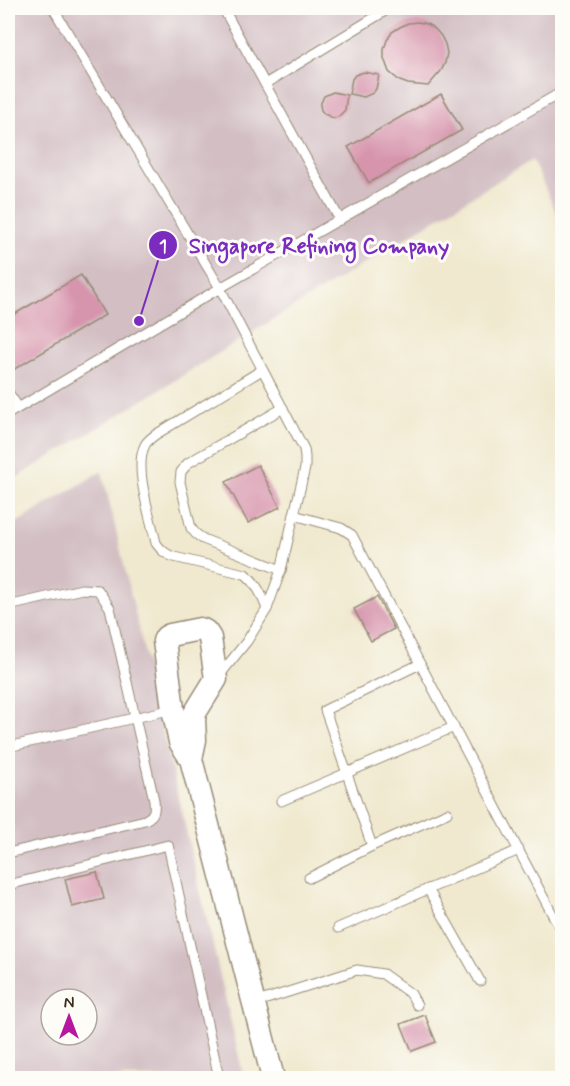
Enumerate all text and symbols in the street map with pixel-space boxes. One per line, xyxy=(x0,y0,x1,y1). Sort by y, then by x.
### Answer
callout: Singapore Refining Company xyxy=(148,225,461,265)
text: Singapore Refining Company xyxy=(189,233,449,264)
text: 1 xyxy=(159,235,167,259)
north arrow xyxy=(39,987,99,1047)
text: N xyxy=(64,993,74,1014)

